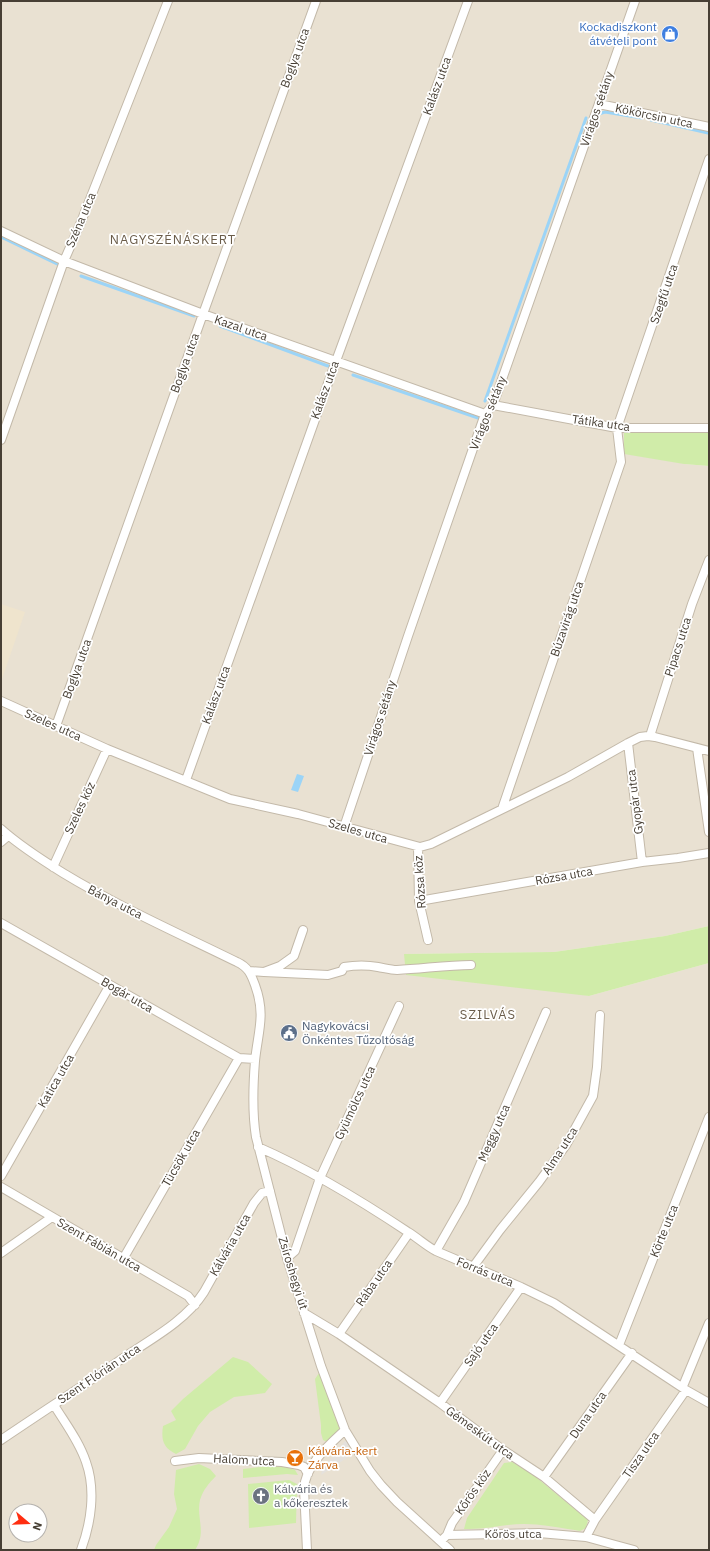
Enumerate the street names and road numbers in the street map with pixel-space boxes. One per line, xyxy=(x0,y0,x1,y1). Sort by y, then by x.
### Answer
street label: Boglya utca xyxy=(277,25,312,90)
street label: Kalász utca xyxy=(419,54,454,117)
street label: Virágos sétány xyxy=(577,69,616,148)
street label: Kökörcsin utca xyxy=(614,100,695,131)
street label: Széna utca xyxy=(62,189,99,250)
street label: Szegfű utca xyxy=(646,261,681,326)
street label: Kazal utca xyxy=(213,311,270,344)
street label: Boglya utca xyxy=(167,330,202,395)
street label: Kalász utca xyxy=(307,358,342,421)
street label: Virágos sétány xyxy=(466,374,509,452)
street label: Tátika utca xyxy=(571,411,632,434)
street label: Búzavirág utca xyxy=(547,579,587,659)
street label: Pipacs utca xyxy=(661,615,694,679)
street label: Boglya utca xyxy=(59,636,94,701)
street label: Kalász utca xyxy=(198,663,233,726)
street label: Virágos sétány xyxy=(360,678,399,757)
street label: Szeles utca xyxy=(22,705,85,744)
street label: Gyopár utca xyxy=(623,768,646,835)
street label: Szeles köz xyxy=(61,779,98,836)
street label: Szeles utca xyxy=(327,815,390,846)
street label: Rózsa köz xyxy=(410,855,429,909)
street label: Rózsa utca xyxy=(534,863,594,888)
street label: Bánya utca xyxy=(85,881,146,922)
street label: Bogár utca xyxy=(98,974,157,1016)
street label: Katica utca xyxy=(34,1051,77,1110)
street label: Gyümölcs utca xyxy=(331,1063,378,1142)
street label: Meggy utca xyxy=(474,1101,513,1164)
street label: Alma utca xyxy=(539,1123,581,1178)
street label: Tücsök utca xyxy=(158,1126,203,1189)
street label: Körte utca xyxy=(646,1202,681,1259)
street label: Kálvária utca xyxy=(206,1211,254,1278)
street label: Szent Fábián utca xyxy=(54,1214,145,1275)
street label: Zsíroshegyi út xyxy=(275,1235,312,1311)
street label: Forrás utca xyxy=(454,1253,517,1290)
street label: Rába utca xyxy=(352,1256,395,1309)
street label: Sajó utca xyxy=(460,1320,501,1369)
street label: Szent Flórián utca xyxy=(55,1340,143,1407)
street label: Duna utca xyxy=(566,1388,610,1441)
street label: Gémeskút utca xyxy=(443,1403,518,1463)
street label: Tisza utca xyxy=(619,1428,663,1481)
street label: Halom utca xyxy=(213,1450,276,1469)
street label: Kőrös köz xyxy=(451,1466,494,1517)
street label: Kőrös utca xyxy=(484,1526,542,1541)

